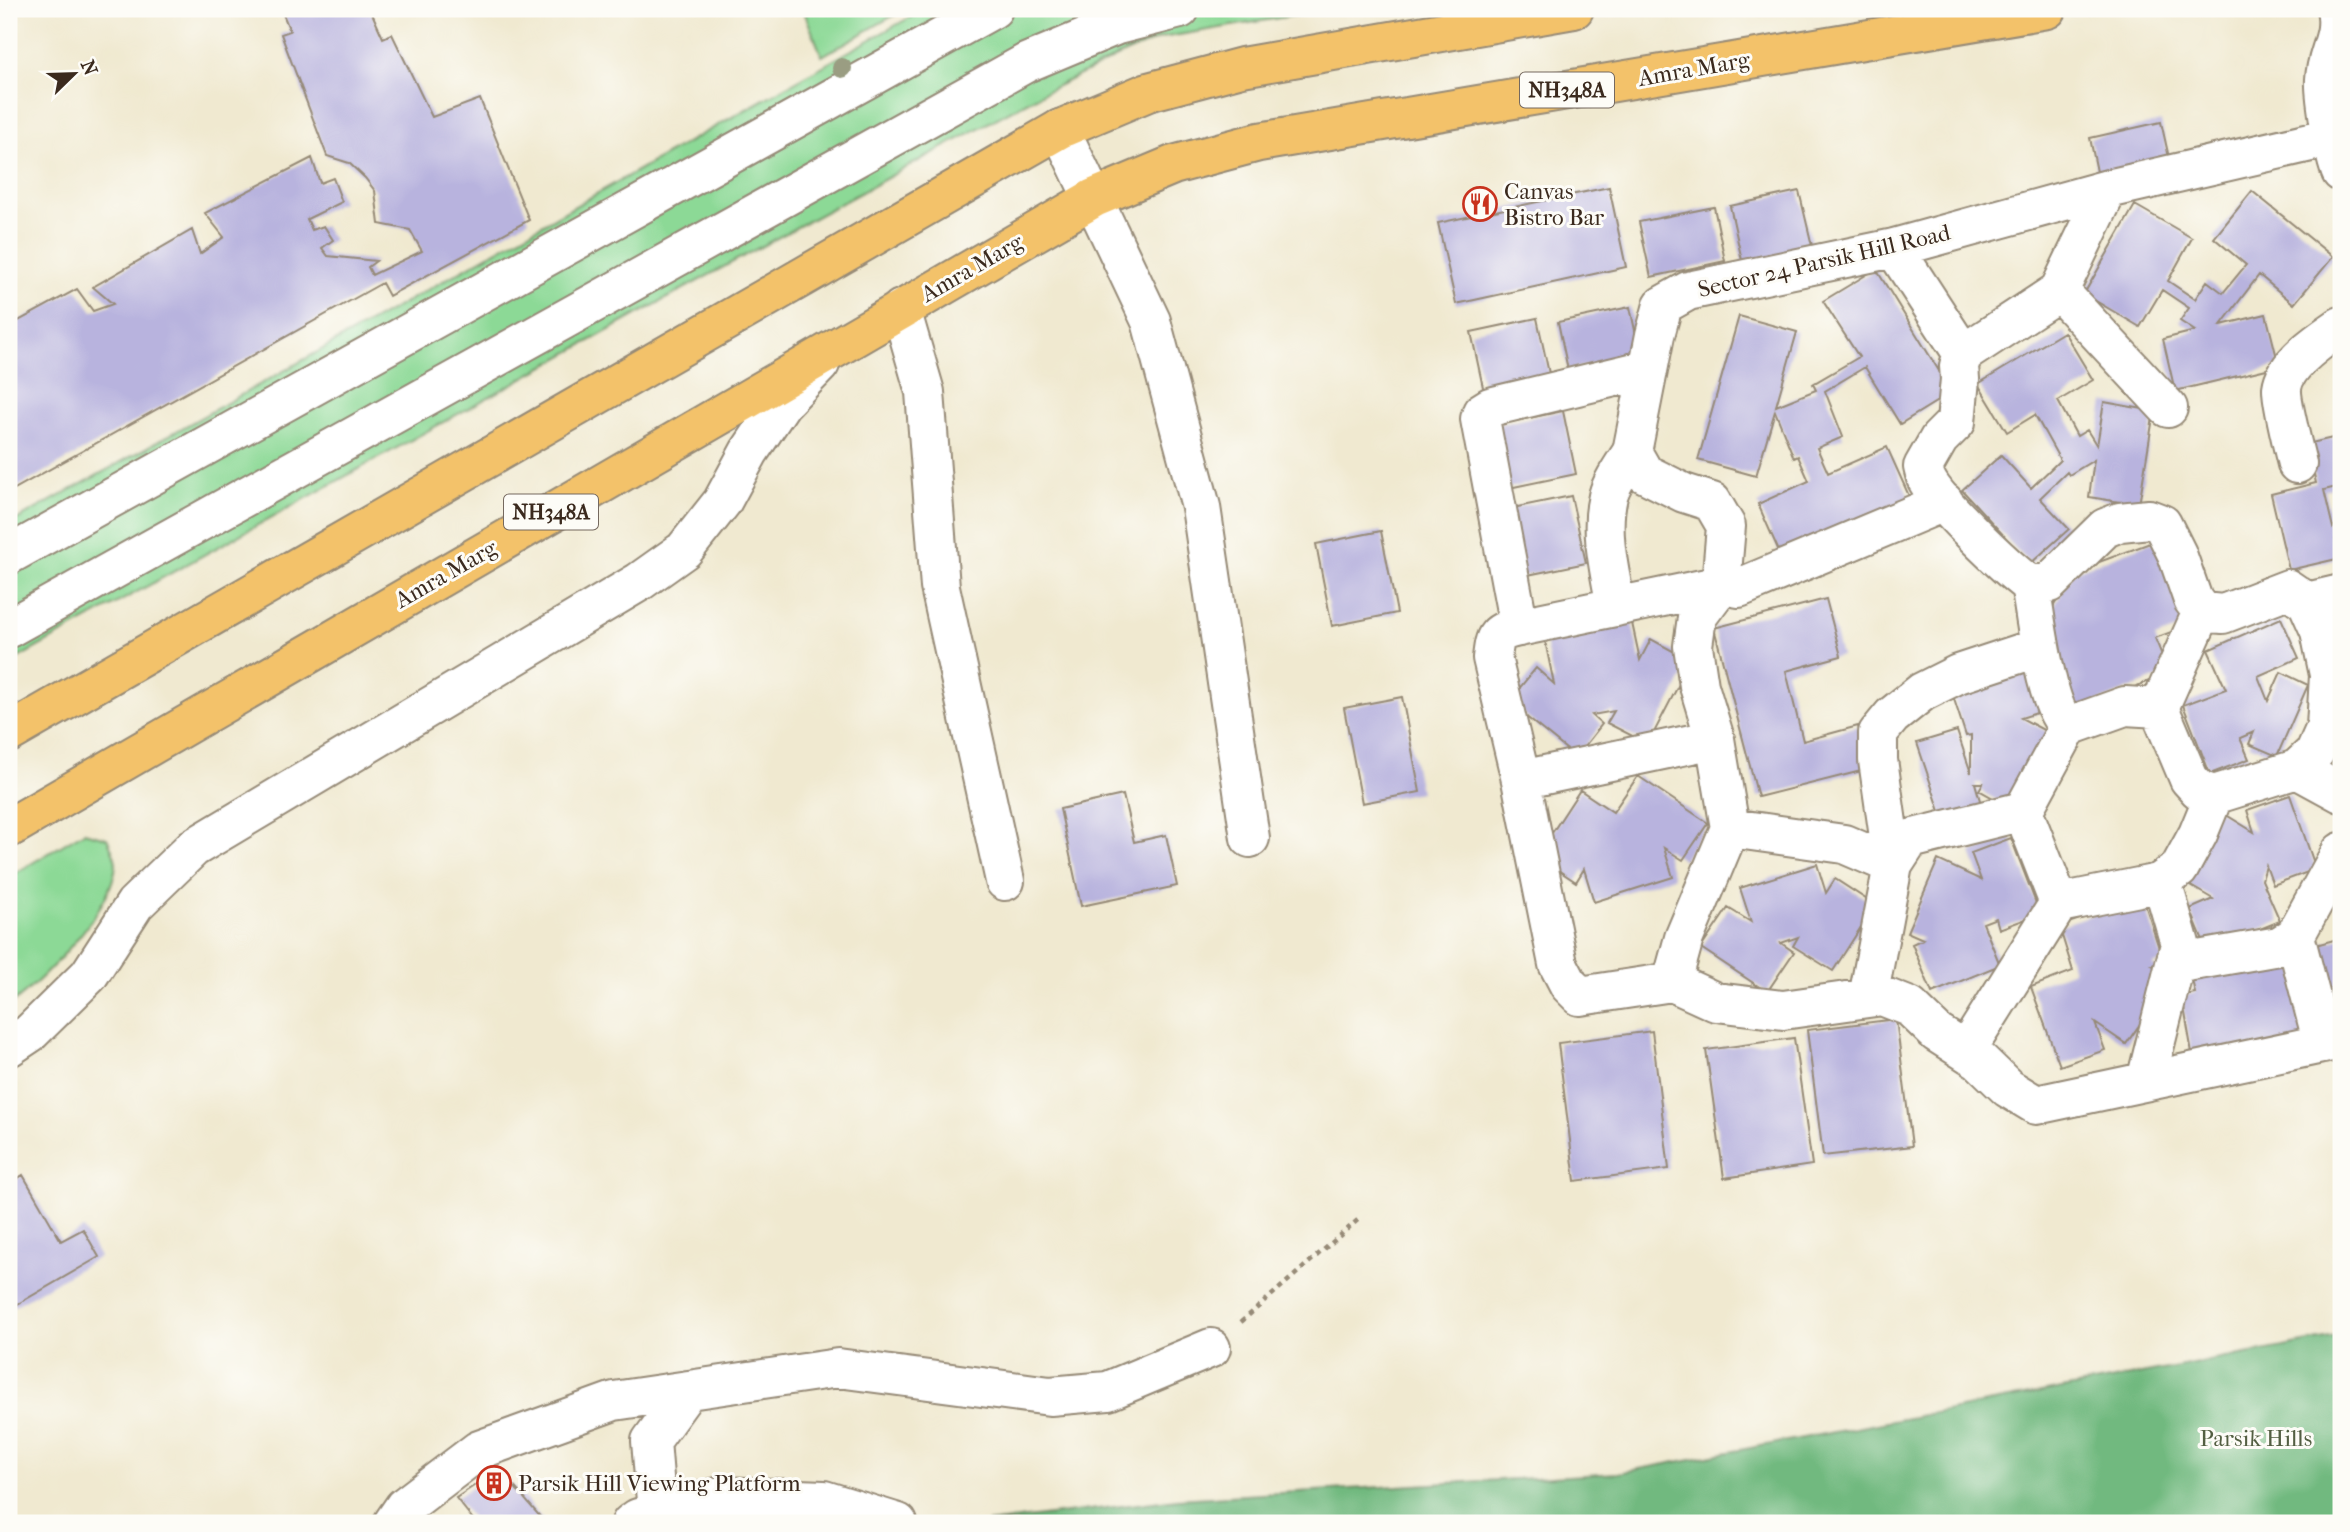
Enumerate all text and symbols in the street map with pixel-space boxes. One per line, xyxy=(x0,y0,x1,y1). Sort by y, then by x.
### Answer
north arrow xyxy=(38,38,108,108)
street label: Amra Marg xyxy=(1635,46,1753,92)
text: N xyxy=(76,57,102,79)
road number: NH348A xyxy=(1520,72,1614,108)
place label: Canvas Bistro Bar xyxy=(1504,178,1604,231)
restaurant icon: Canvas Bistro Bar xyxy=(1461,185,1499,223)
street label: Sector 24 Parsik Hill Road xyxy=(1695,219,1953,303)
street label: Amra Marg xyxy=(915,228,1028,308)
road number: NH348A xyxy=(504,494,598,530)
street label: Amra Marg xyxy=(389,534,502,614)
park label: Parsik Hills xyxy=(2200,1425,2312,1452)
building icon: Parsik Hill Viewing Platform xyxy=(475,1464,513,1502)
place label: Parsik Hill Viewing Platform xyxy=(518,1470,801,1497)

